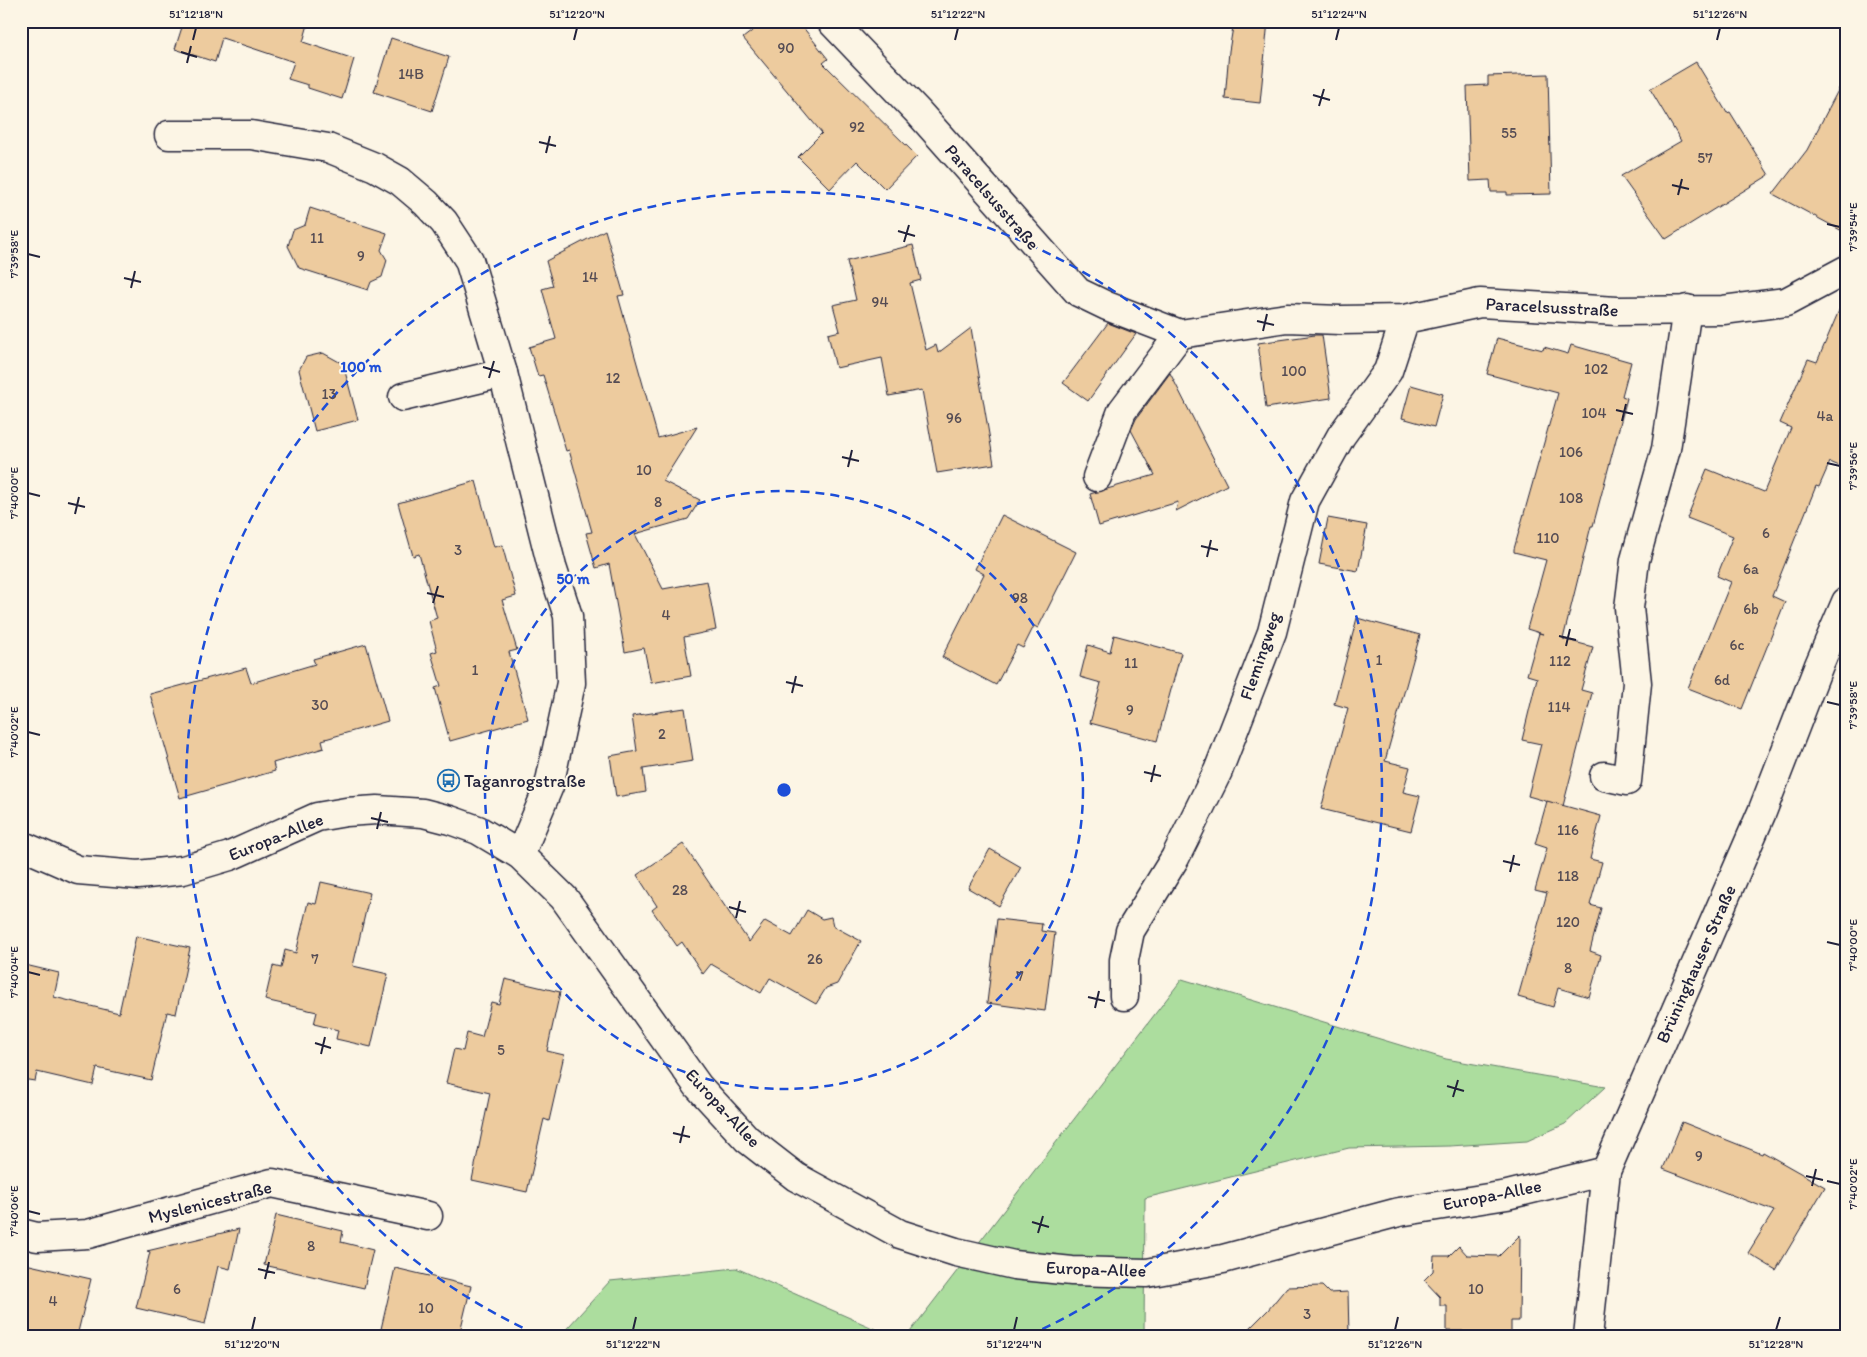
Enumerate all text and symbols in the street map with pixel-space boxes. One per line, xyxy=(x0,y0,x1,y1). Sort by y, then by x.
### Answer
text: 51°12'18"N xyxy=(169,7,223,21)
text: 51°12'20"N xyxy=(549,7,605,21)
text: 51°12'22"N xyxy=(931,7,985,21)
text: 51°12'24"N xyxy=(1311,7,1367,21)
text: 51°12'26"N xyxy=(1693,7,1747,21)
house number: 90 xyxy=(777,39,795,57)
house number: 14B xyxy=(398,65,424,83)
house number: 92 xyxy=(849,118,865,136)
house number: 55 xyxy=(1501,124,1517,142)
street label: Paracelsusstraße xyxy=(940,140,1044,254)
house number: 57 xyxy=(1697,149,1713,167)
text: 7°39'54"E xyxy=(1846,202,1860,252)
text: 7°39'58"E xyxy=(7,229,21,278)
house number: 11 xyxy=(310,229,324,247)
house number: 9 xyxy=(357,247,365,265)
house number: 14 xyxy=(582,268,598,286)
house number: 94 xyxy=(872,293,888,311)
street label: Paracelsusstraße xyxy=(1485,293,1619,321)
text: 100 m xyxy=(340,358,382,376)
house number: 102 xyxy=(1584,360,1608,378)
house number: 100 xyxy=(1281,362,1307,380)
house number: 12 xyxy=(606,369,621,387)
house number: 13 xyxy=(321,385,337,403)
house number: 104 xyxy=(1581,404,1607,422)
house number: 4a xyxy=(1817,407,1834,425)
house number: 96 xyxy=(946,409,962,427)
text: 7°39'56"E xyxy=(1846,442,1860,490)
house number: 106 xyxy=(1559,443,1583,461)
house number: 10 xyxy=(636,461,652,479)
text: 7°40'00"E xyxy=(7,467,21,519)
house number: 108 xyxy=(1559,489,1583,507)
house number: 8 xyxy=(654,493,662,511)
house number: 6 xyxy=(1762,524,1770,542)
house number: 110 xyxy=(1536,529,1560,547)
house number: 3 xyxy=(454,541,462,559)
house number: 6a xyxy=(1743,560,1759,578)
text: 50 m xyxy=(556,570,590,588)
house number: 98 xyxy=(1012,589,1028,607)
house number: 6b xyxy=(1743,600,1759,618)
house number: 4 xyxy=(661,606,671,624)
street label: Flemingweg xyxy=(1235,608,1286,703)
house number: 6c xyxy=(1730,636,1744,654)
house number: 1 xyxy=(1376,651,1383,669)
house number: 112 xyxy=(1549,652,1571,670)
house number: 11 xyxy=(1124,654,1138,672)
house number: 1 xyxy=(472,661,479,679)
house number: 6d xyxy=(1714,671,1731,689)
text: 7°39'58"E xyxy=(1846,680,1860,729)
house number: 30 xyxy=(311,696,329,714)
house number: 114 xyxy=(1548,698,1570,716)
house number: 9 xyxy=(1126,701,1134,719)
text: 7°40'02"E xyxy=(7,706,21,758)
house number: 2 xyxy=(658,725,666,743)
bus stop icon: Taganrogstraße xyxy=(436,769,460,793)
place label: Taganrogstraße xyxy=(464,770,586,792)
centre of rings xyxy=(775,781,793,799)
street label: Europa-Allee xyxy=(225,808,327,866)
house number: 116 xyxy=(1557,821,1579,839)
house number: 118 xyxy=(1557,867,1579,885)
house number: 28 xyxy=(672,881,688,899)
street label: Brüninghauser Straße xyxy=(1651,881,1741,1047)
house number: 120 xyxy=(1556,913,1580,931)
text: 7°40'00"E xyxy=(1846,919,1860,971)
text: 7°40'04"E xyxy=(7,946,21,998)
house number: 7 xyxy=(311,950,319,968)
house number: 26 xyxy=(807,950,823,968)
house number: 8 xyxy=(1564,959,1572,977)
house number: 7 xyxy=(1016,967,1024,985)
house number: 5 xyxy=(497,1041,505,1059)
street label: Europa-Allee xyxy=(681,1064,765,1152)
house number: 9 xyxy=(1695,1147,1703,1165)
text: 7°40'02"E xyxy=(1846,1158,1860,1210)
street label: Europa-Allee xyxy=(1441,1175,1543,1215)
street label: Myslenicestraße xyxy=(146,1176,274,1228)
text: 7°40'06"E xyxy=(7,1185,21,1237)
house number: 8 xyxy=(307,1237,315,1255)
street label: Europa-Allee xyxy=(1045,1256,1147,1282)
house number: 6 xyxy=(173,1280,181,1298)
house number: 10 xyxy=(1468,1280,1484,1298)
house number: 4 xyxy=(48,1292,58,1310)
house number: 10 xyxy=(418,1299,434,1317)
house number: 3 xyxy=(1303,1305,1311,1323)
text: 51°12'20"N xyxy=(224,1337,280,1351)
text: 51°12'22"N xyxy=(606,1337,660,1351)
text: 51°12'24"N xyxy=(986,1337,1042,1351)
text: 51°12'26"N xyxy=(1368,1337,1422,1351)
text: 51°12'28"N xyxy=(1749,1337,1803,1351)

